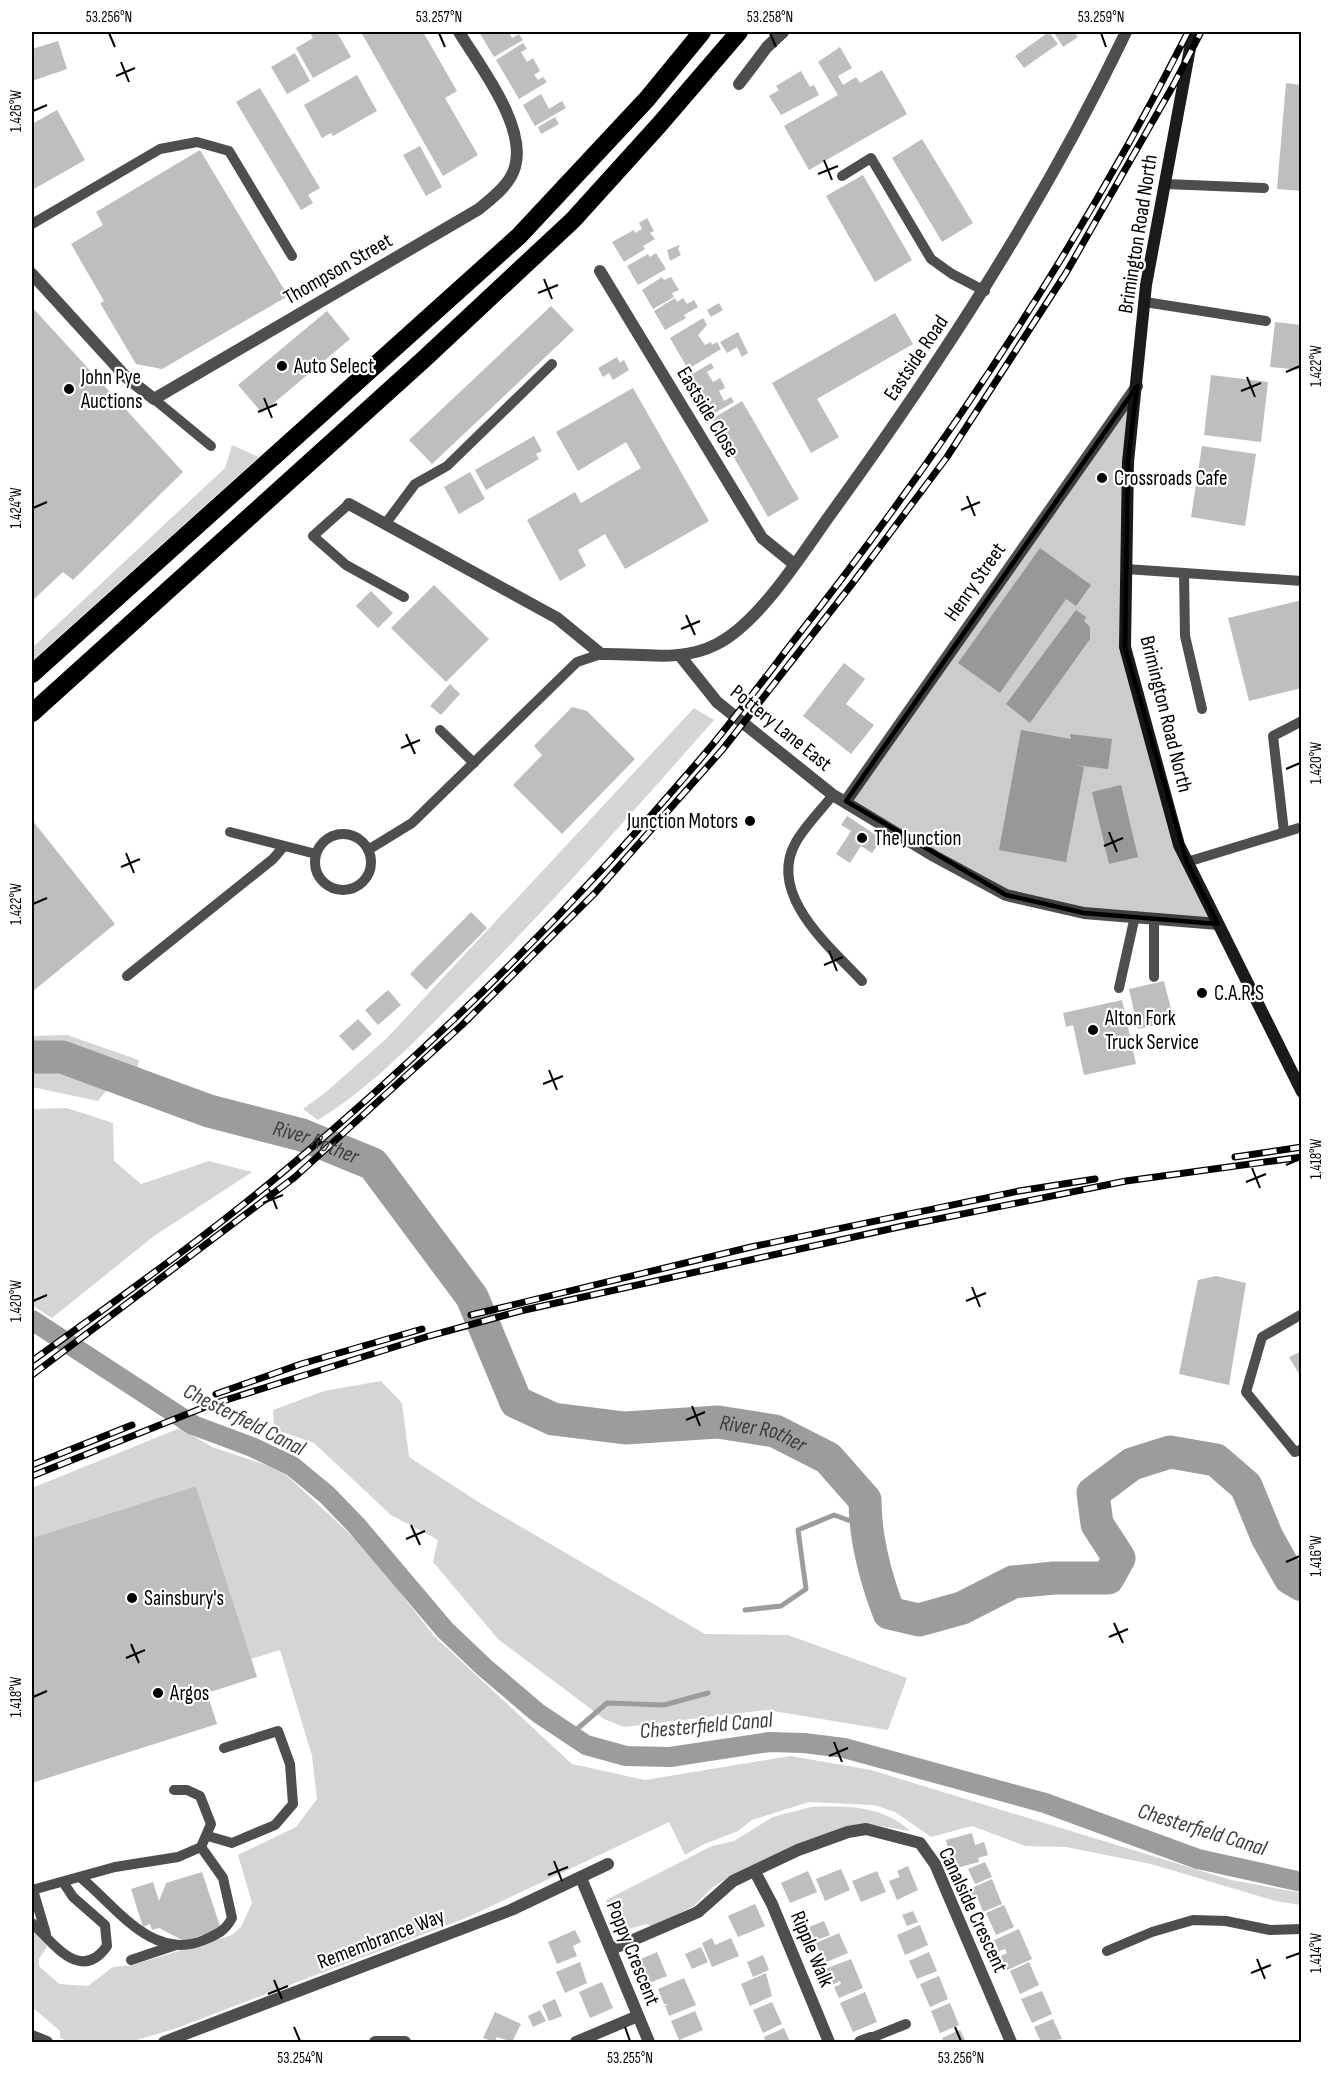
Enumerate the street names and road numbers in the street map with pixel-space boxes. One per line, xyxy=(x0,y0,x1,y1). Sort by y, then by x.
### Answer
street label: Brimington Road North xyxy=(1113,153,1163,315)
street label: Thompson Street xyxy=(279,228,397,310)
street label: Eastside Road xyxy=(878,311,954,405)
street label: Eastside Close xyxy=(671,362,745,462)
street label: Henry Street xyxy=(939,538,1011,626)
street label: Brimington Road North xyxy=(1134,633,1198,795)
street label: Pottery Lane East xyxy=(725,679,837,777)
street label: Canalside Crescent xyxy=(933,1844,1013,1976)
street label: Poppy Crescent xyxy=(601,1897,665,2009)
street label: Remembrance Way xyxy=(314,1903,448,1975)
street label: Ripple Walk xyxy=(785,1907,839,1991)

